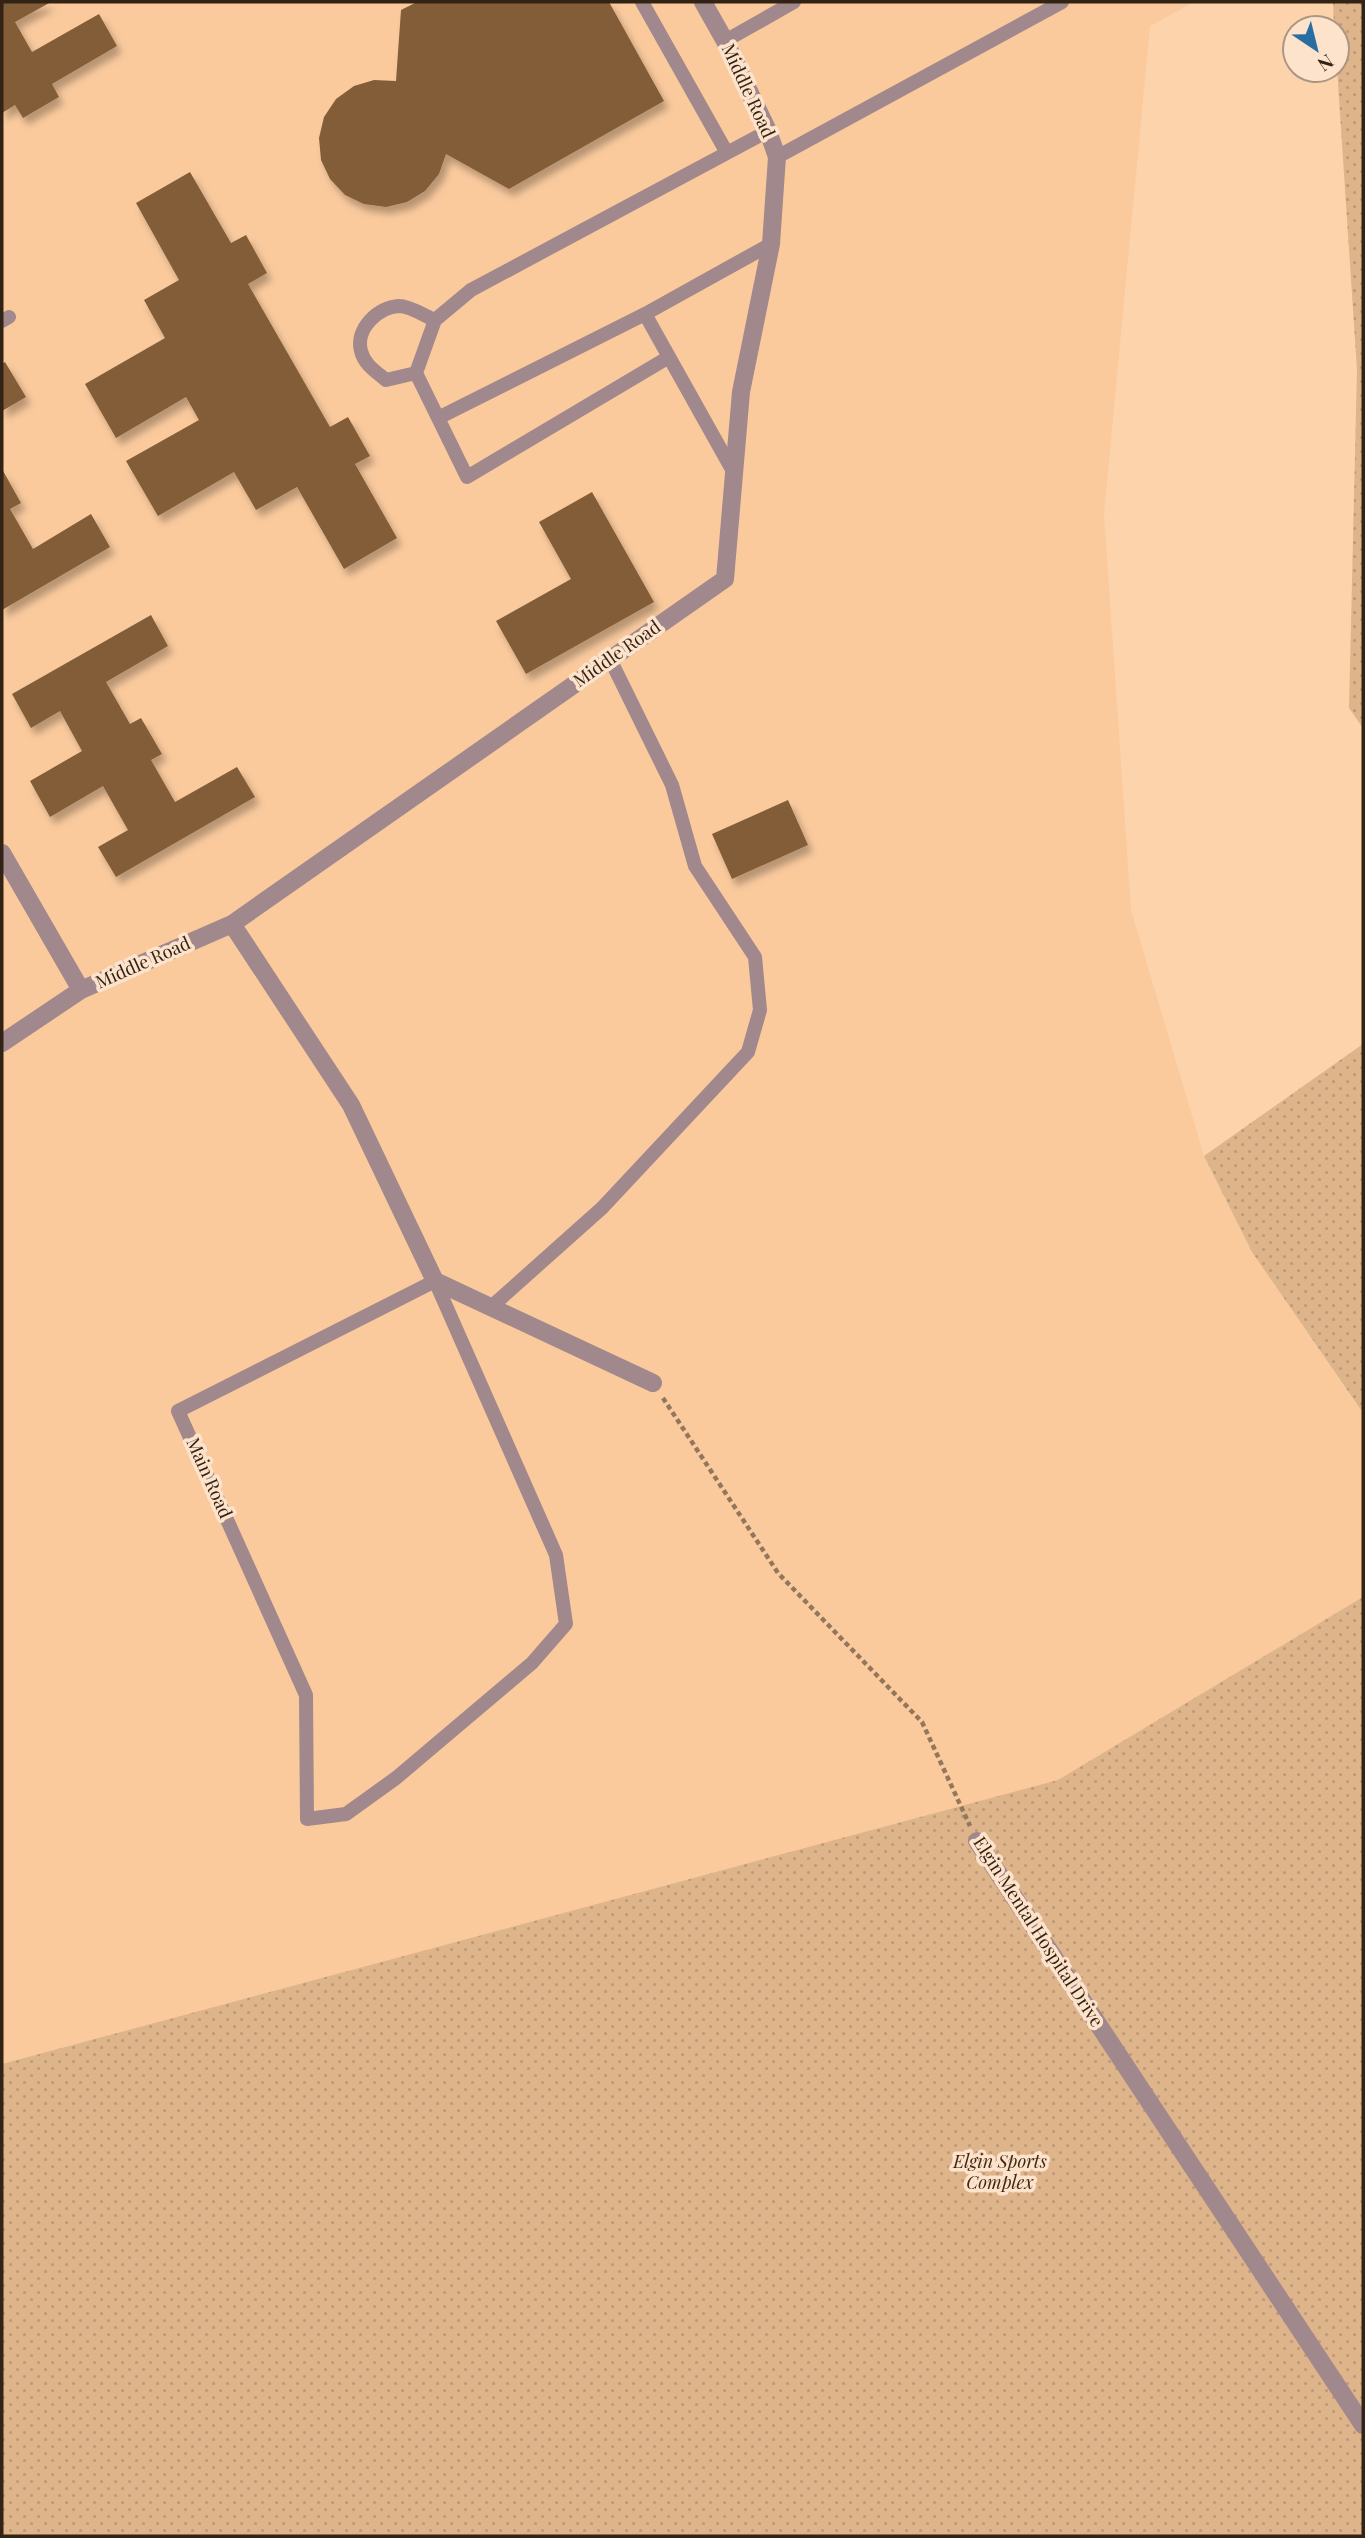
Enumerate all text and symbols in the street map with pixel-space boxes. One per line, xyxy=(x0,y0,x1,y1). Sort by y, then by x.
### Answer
north arrow xyxy=(1281,14,1351,84)
street label: Middle Road xyxy=(717,40,781,142)
text: N xyxy=(1313,49,1339,78)
street label: Middle Road xyxy=(568,614,665,692)
street label: Middle Road xyxy=(91,930,194,994)
street label: Main Road xyxy=(181,1433,239,1522)
street label: Elgin Mental Hospital Drive xyxy=(968,1832,1109,2031)
park label: Elgin Sports Complex xyxy=(952,2149,1047,2194)

